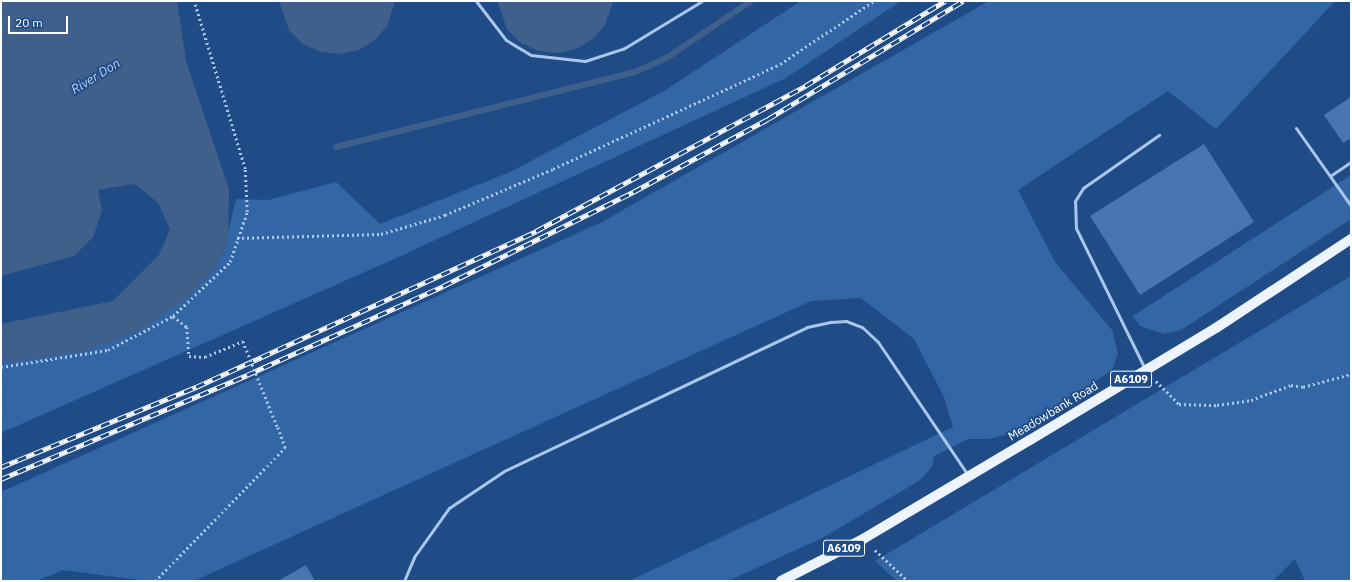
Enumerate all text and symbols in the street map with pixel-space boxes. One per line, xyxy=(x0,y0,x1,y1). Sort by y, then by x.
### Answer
scale bar xyxy=(10,8,70,34)
text: 20 m xyxy=(15,15,43,30)
water label: River Don xyxy=(68,56,124,98)
road number: A6109 xyxy=(1110,370,1152,388)
street label: Meadowbank Road xyxy=(1005,378,1101,444)
road number: A6109 xyxy=(823,539,865,557)

